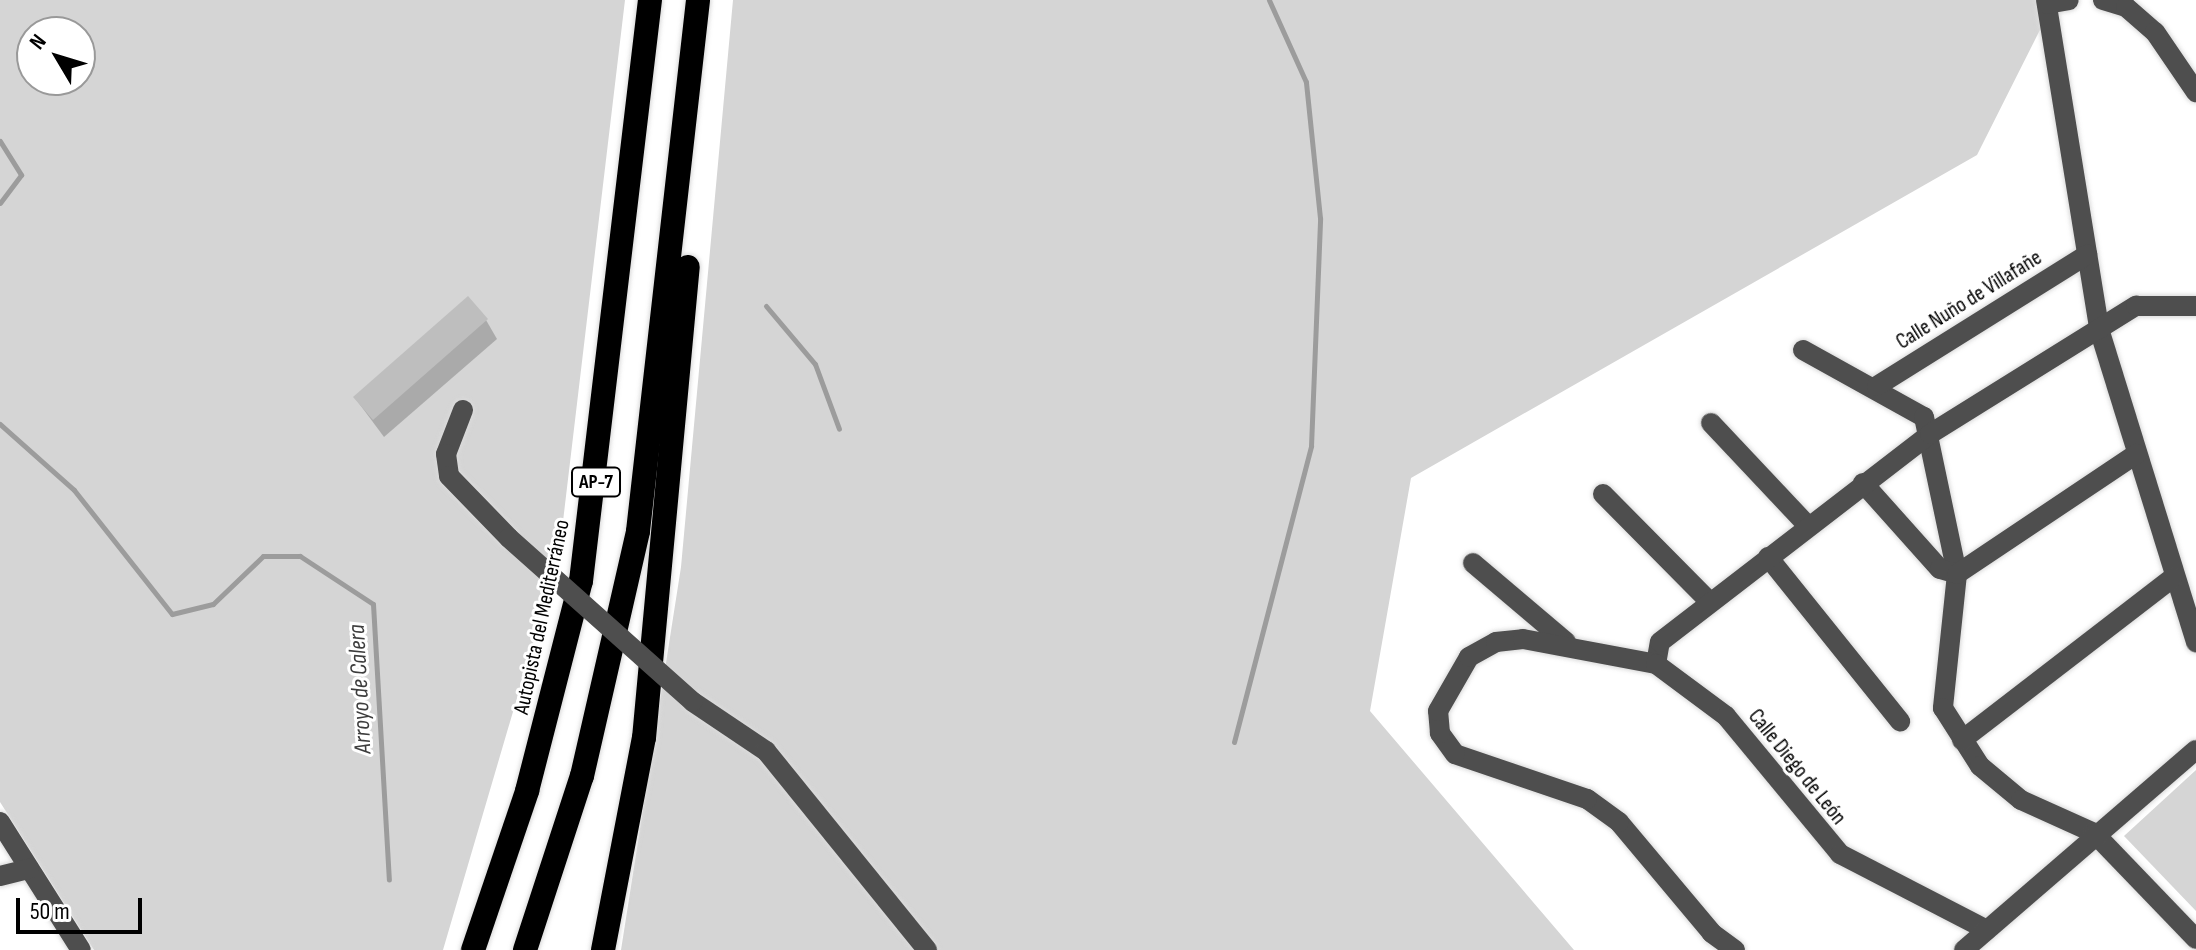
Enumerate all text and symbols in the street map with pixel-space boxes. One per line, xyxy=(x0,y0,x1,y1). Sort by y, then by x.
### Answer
north arrow xyxy=(16,16,96,96)
text: N xyxy=(24,29,53,55)
street label: Calle Nuño de Villafañe xyxy=(1891,245,2047,355)
road number: AP-7 xyxy=(570,466,622,498)
street label: Autopista del Mediterráneo xyxy=(508,517,576,717)
water label: Arroyo de Calera xyxy=(342,624,378,754)
street label: Calle Diego de León xyxy=(1742,704,1852,830)
scale bar xyxy=(20,882,146,932)
text: 50 m xyxy=(30,897,70,926)

